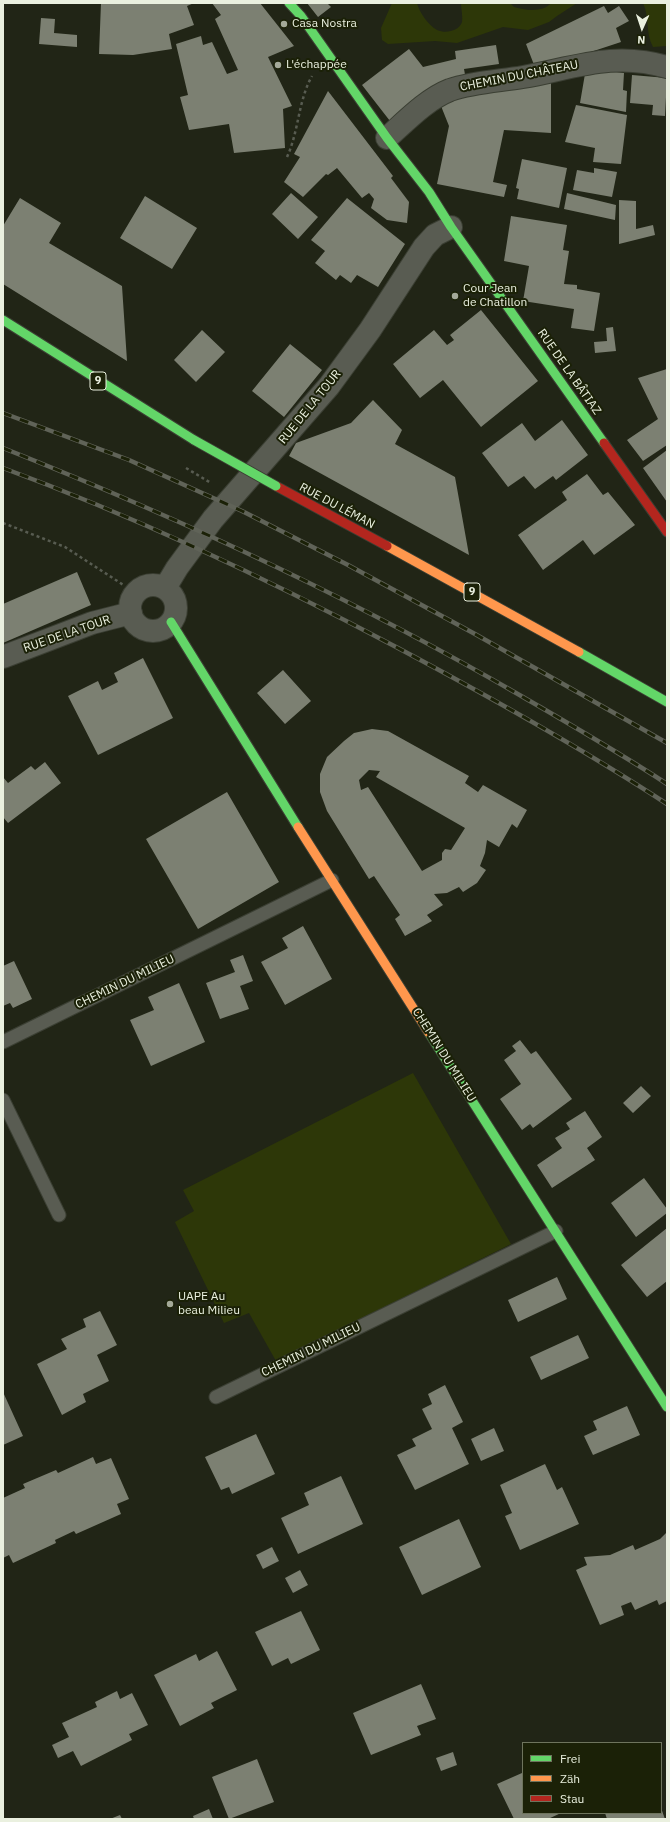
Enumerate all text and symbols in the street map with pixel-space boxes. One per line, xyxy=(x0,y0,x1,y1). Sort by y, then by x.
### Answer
north arrow xyxy=(622,8,662,48)
place label: Casa Nostra xyxy=(292,17,357,31)
marker: Casa Nostra xyxy=(279,19,289,29)
text: N xyxy=(637,33,646,47)
street label: CHEMIN DU CHÂTEAU xyxy=(459,57,579,95)
place label: L'échappée xyxy=(286,58,347,72)
marker: L'échappée xyxy=(273,60,283,70)
place label: Cour Jean de Chatillon xyxy=(463,282,527,310)
marker: Cour Jean de Chatillon xyxy=(450,291,460,301)
street label: RUE DE LA BÂTIAZ xyxy=(534,327,604,417)
street label: RUE DE LA TOUR xyxy=(276,367,344,447)
road number: 9 xyxy=(90,372,106,390)
street label: RUE DU LÉMAN xyxy=(297,480,377,532)
road number: 9 xyxy=(464,583,480,601)
street label: RUE DE LA TOUR xyxy=(22,612,112,656)
street label: CHEMIN DU MILIEU xyxy=(73,952,177,1012)
street label: CHEMIN DU MILIEU xyxy=(409,1005,479,1105)
place label: UAPE Au beau Milieu xyxy=(178,1290,240,1318)
marker: UAPE Au beau Milieu xyxy=(165,1299,175,1309)
street label: CHEMIN DU MILIEU xyxy=(259,1320,363,1380)
legend xyxy=(522,1742,662,1814)
text: Frei xyxy=(560,1751,580,1766)
text: Zäh xyxy=(560,1771,580,1786)
text: Stau xyxy=(560,1791,584,1806)

